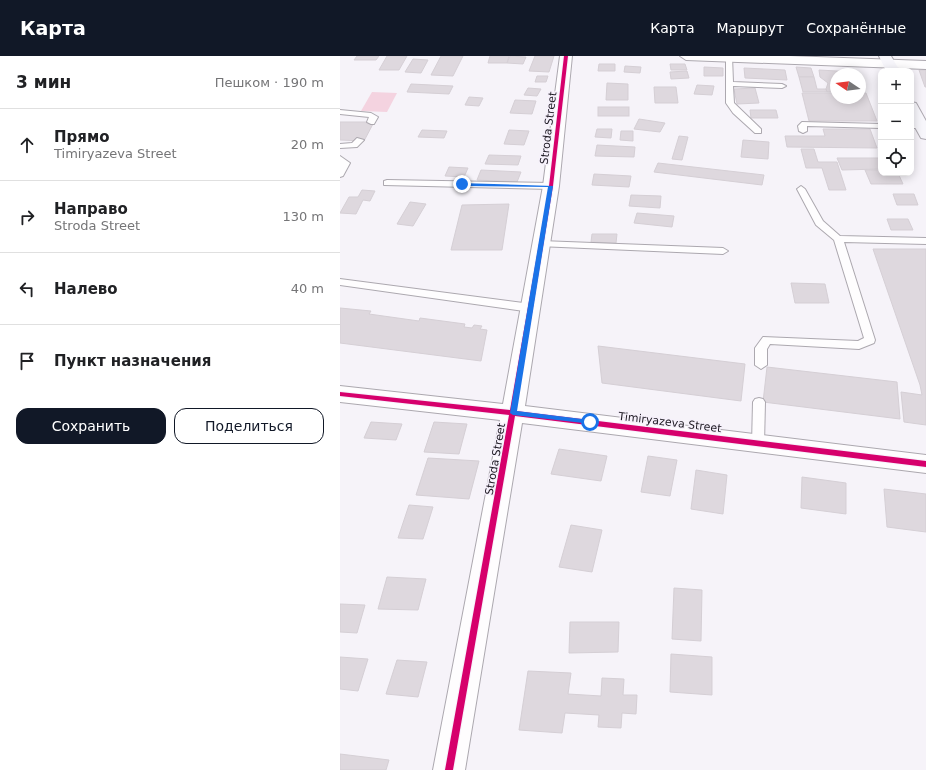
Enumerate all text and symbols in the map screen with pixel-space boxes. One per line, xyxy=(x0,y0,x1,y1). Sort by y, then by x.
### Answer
text: Карта xyxy=(20,17,86,39)
text: Карта xyxy=(650,20,694,36)
text: Маршрут xyxy=(716,20,784,36)
text: Сохранённые xyxy=(806,20,906,36)
north arrow xyxy=(830,68,866,104)
map controls xyxy=(878,68,914,176)
button: + xyxy=(878,68,914,104)
text: 3 мин xyxy=(16,72,71,92)
text: Пешком · 190 m xyxy=(215,75,324,90)
street label: Stroda Street xyxy=(538,90,559,165)
button: − xyxy=(878,104,914,140)
text: Прямо xyxy=(54,128,110,146)
icon: ahead xyxy=(16,134,38,156)
text: 20 m xyxy=(291,137,324,152)
button: locate xyxy=(878,140,914,176)
text: Timiryazeva Street xyxy=(54,146,177,161)
route end xyxy=(453,175,471,193)
text: Направо xyxy=(54,200,128,218)
icon: right xyxy=(16,206,38,228)
text: 130 m xyxy=(282,209,324,224)
text: Stroda Street xyxy=(54,218,140,233)
icon: left xyxy=(16,278,38,300)
text: Налево xyxy=(54,280,118,298)
text: 40 m xyxy=(291,281,324,296)
icon: arrive xyxy=(16,350,38,372)
text: Пункт назначения xyxy=(54,352,211,370)
button: Сохранить xyxy=(16,408,166,444)
button: Поделиться xyxy=(174,408,324,444)
street label: Timiryazeva Street xyxy=(617,410,723,435)
route start xyxy=(581,413,599,431)
street label: Stroda Street xyxy=(483,421,508,496)

